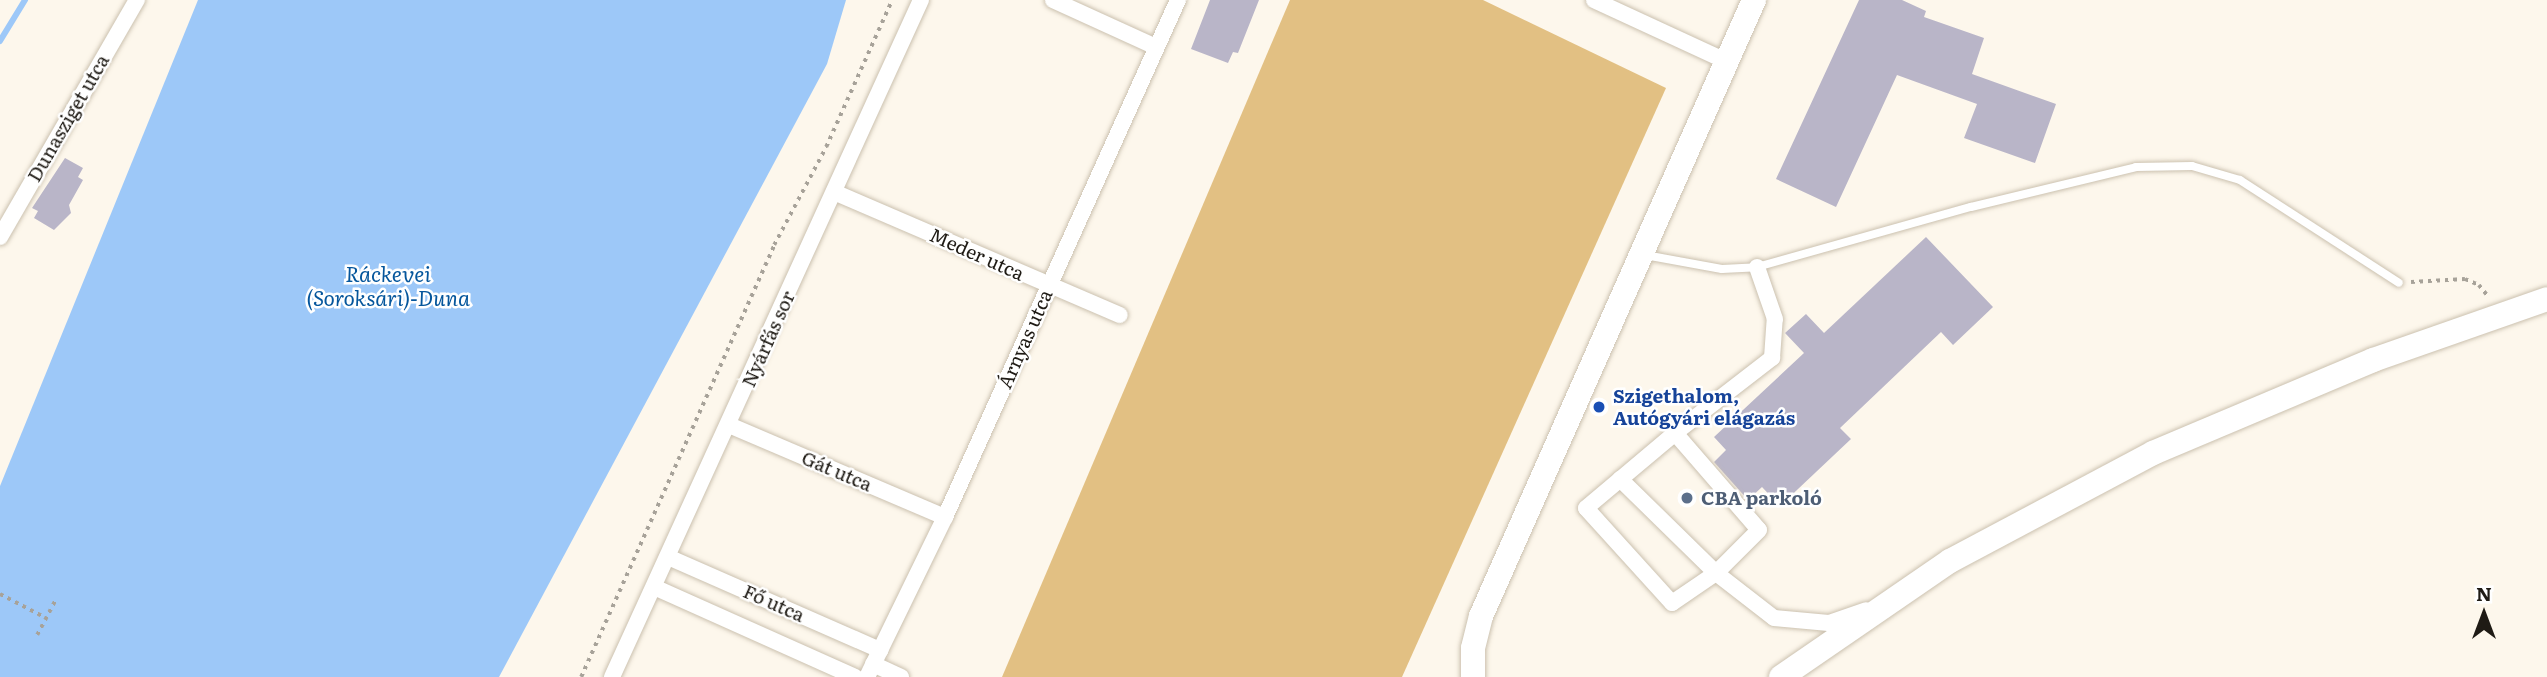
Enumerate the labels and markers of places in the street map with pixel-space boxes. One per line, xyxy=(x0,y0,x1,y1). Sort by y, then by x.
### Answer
place label: Szigethalom, Autógyári elágazás xyxy=(1613,385,1795,429)
marker: Szigethalom, Autógyári elágazás xyxy=(1591,399,1607,415)
place label: CBA parkoló xyxy=(1701,487,1822,509)
marker: CBA parkoló xyxy=(1679,490,1695,506)

